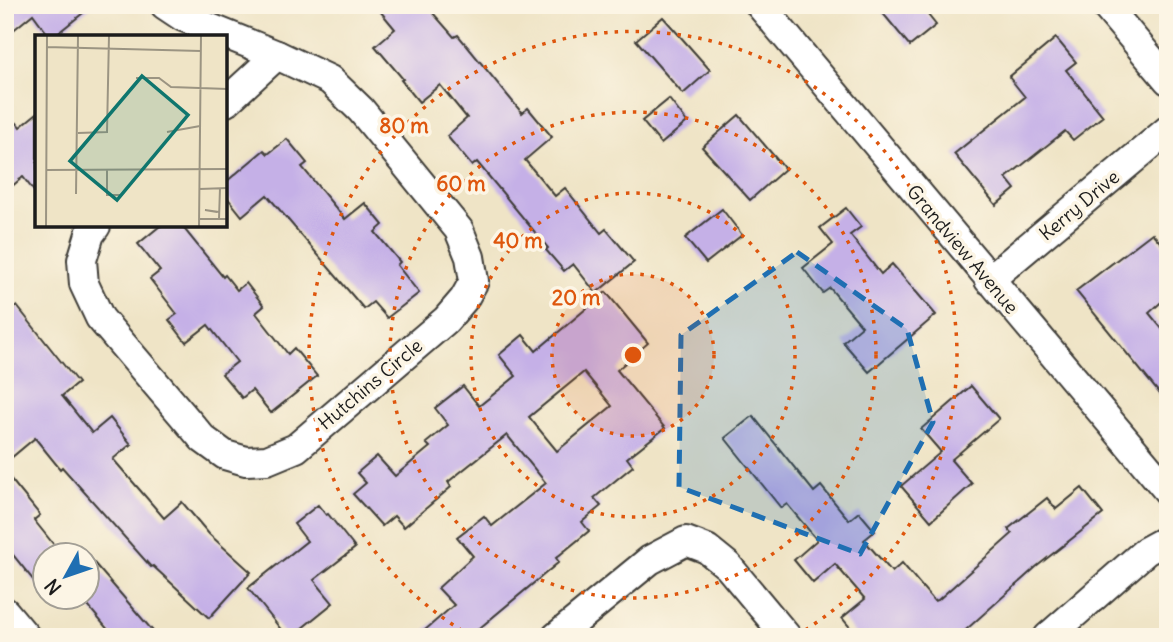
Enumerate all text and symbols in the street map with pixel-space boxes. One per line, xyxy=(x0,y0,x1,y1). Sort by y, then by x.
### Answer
inset map xyxy=(35,35,228,228)
text: 80 m xyxy=(379,112,429,139)
street label: Kerry Drive xyxy=(1034,165,1124,245)
text: 60 m xyxy=(436,170,486,197)
street label: Grandview Avenue xyxy=(902,180,1024,318)
text: 40 m xyxy=(493,227,543,254)
text: 20 m xyxy=(552,284,601,311)
street label: Hutchins Circle xyxy=(313,333,427,435)
centre of rings xyxy=(621,343,645,367)
north arrow xyxy=(32,540,102,610)
text: N xyxy=(40,574,66,600)

